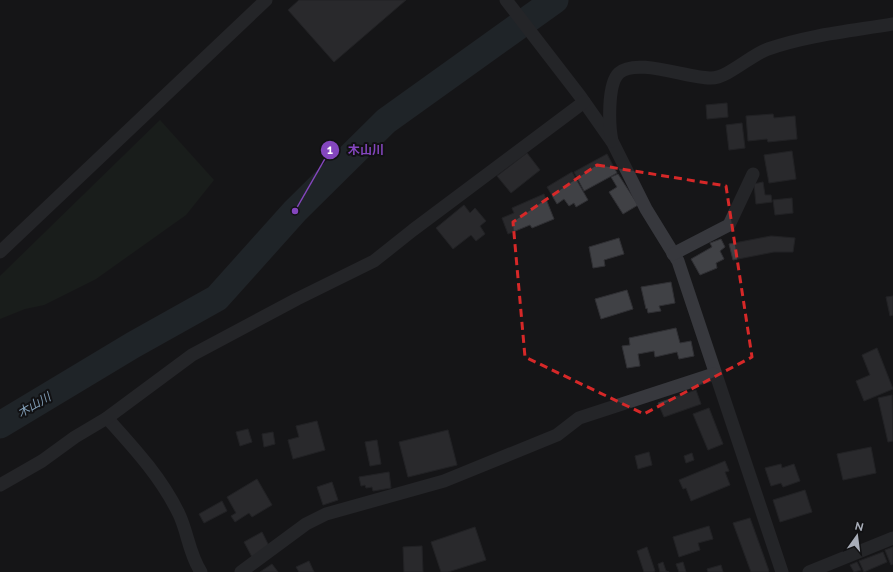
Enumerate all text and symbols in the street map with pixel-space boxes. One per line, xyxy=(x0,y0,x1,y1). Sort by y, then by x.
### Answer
callout: 木山川 xyxy=(320,138,392,162)
text: 1 xyxy=(327,143,333,157)
text: 木山川 xyxy=(348,143,384,157)
water label: 木山川 xyxy=(15,389,55,420)
north arrow xyxy=(837,516,877,556)
text: N xyxy=(854,519,865,534)

